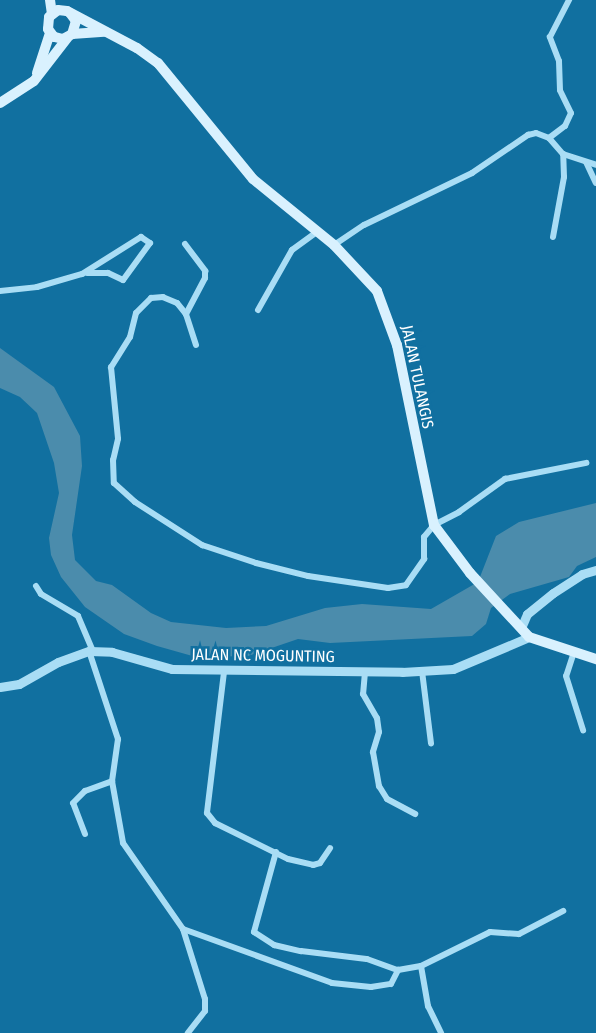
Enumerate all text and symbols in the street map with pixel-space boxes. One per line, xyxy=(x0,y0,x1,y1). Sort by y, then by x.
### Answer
street label: JALAN TULANGIS xyxy=(397,324,437,430)
street label: JALAN NC MOGUNTING xyxy=(191,645,335,667)

